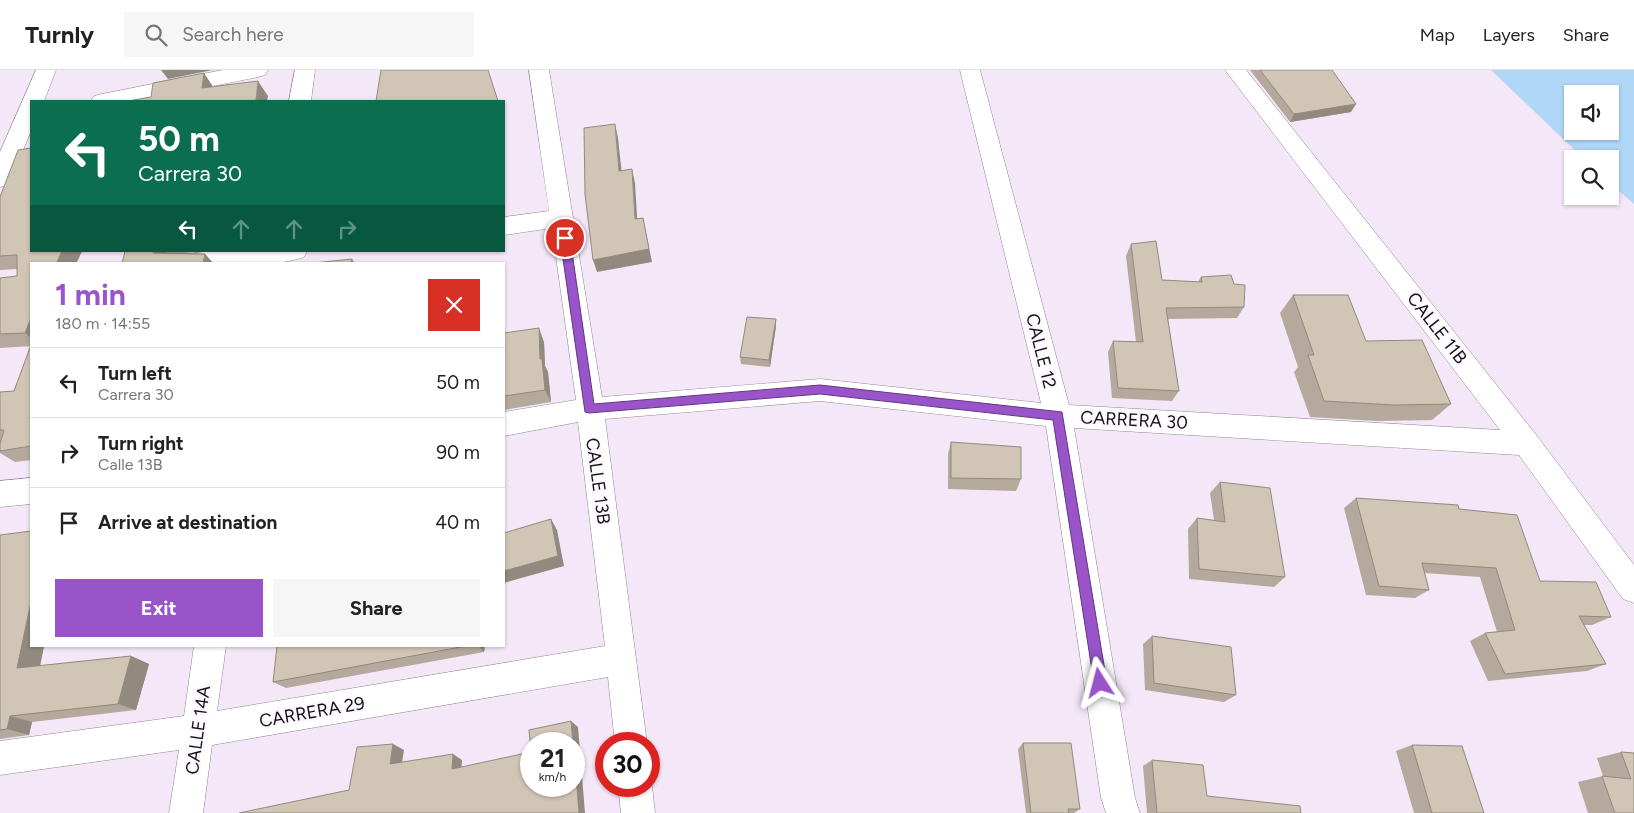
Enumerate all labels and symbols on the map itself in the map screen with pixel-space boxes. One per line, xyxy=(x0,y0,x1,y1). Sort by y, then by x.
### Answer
pin xyxy=(544,217,586,259)
street label: CALLE 11B xyxy=(1402,288,1472,368)
street label: CALLE 12 xyxy=(1021,311,1061,391)
street label: CARRERA 30 xyxy=(1080,406,1188,434)
street label: CALLE 13B xyxy=(581,436,615,526)
position arrow xyxy=(1073,656,1125,708)
street label: CALLE 14A xyxy=(181,684,215,776)
street label: CARRERA 29 xyxy=(258,692,366,732)
speed limit sign: 30 xyxy=(595,732,660,797)

